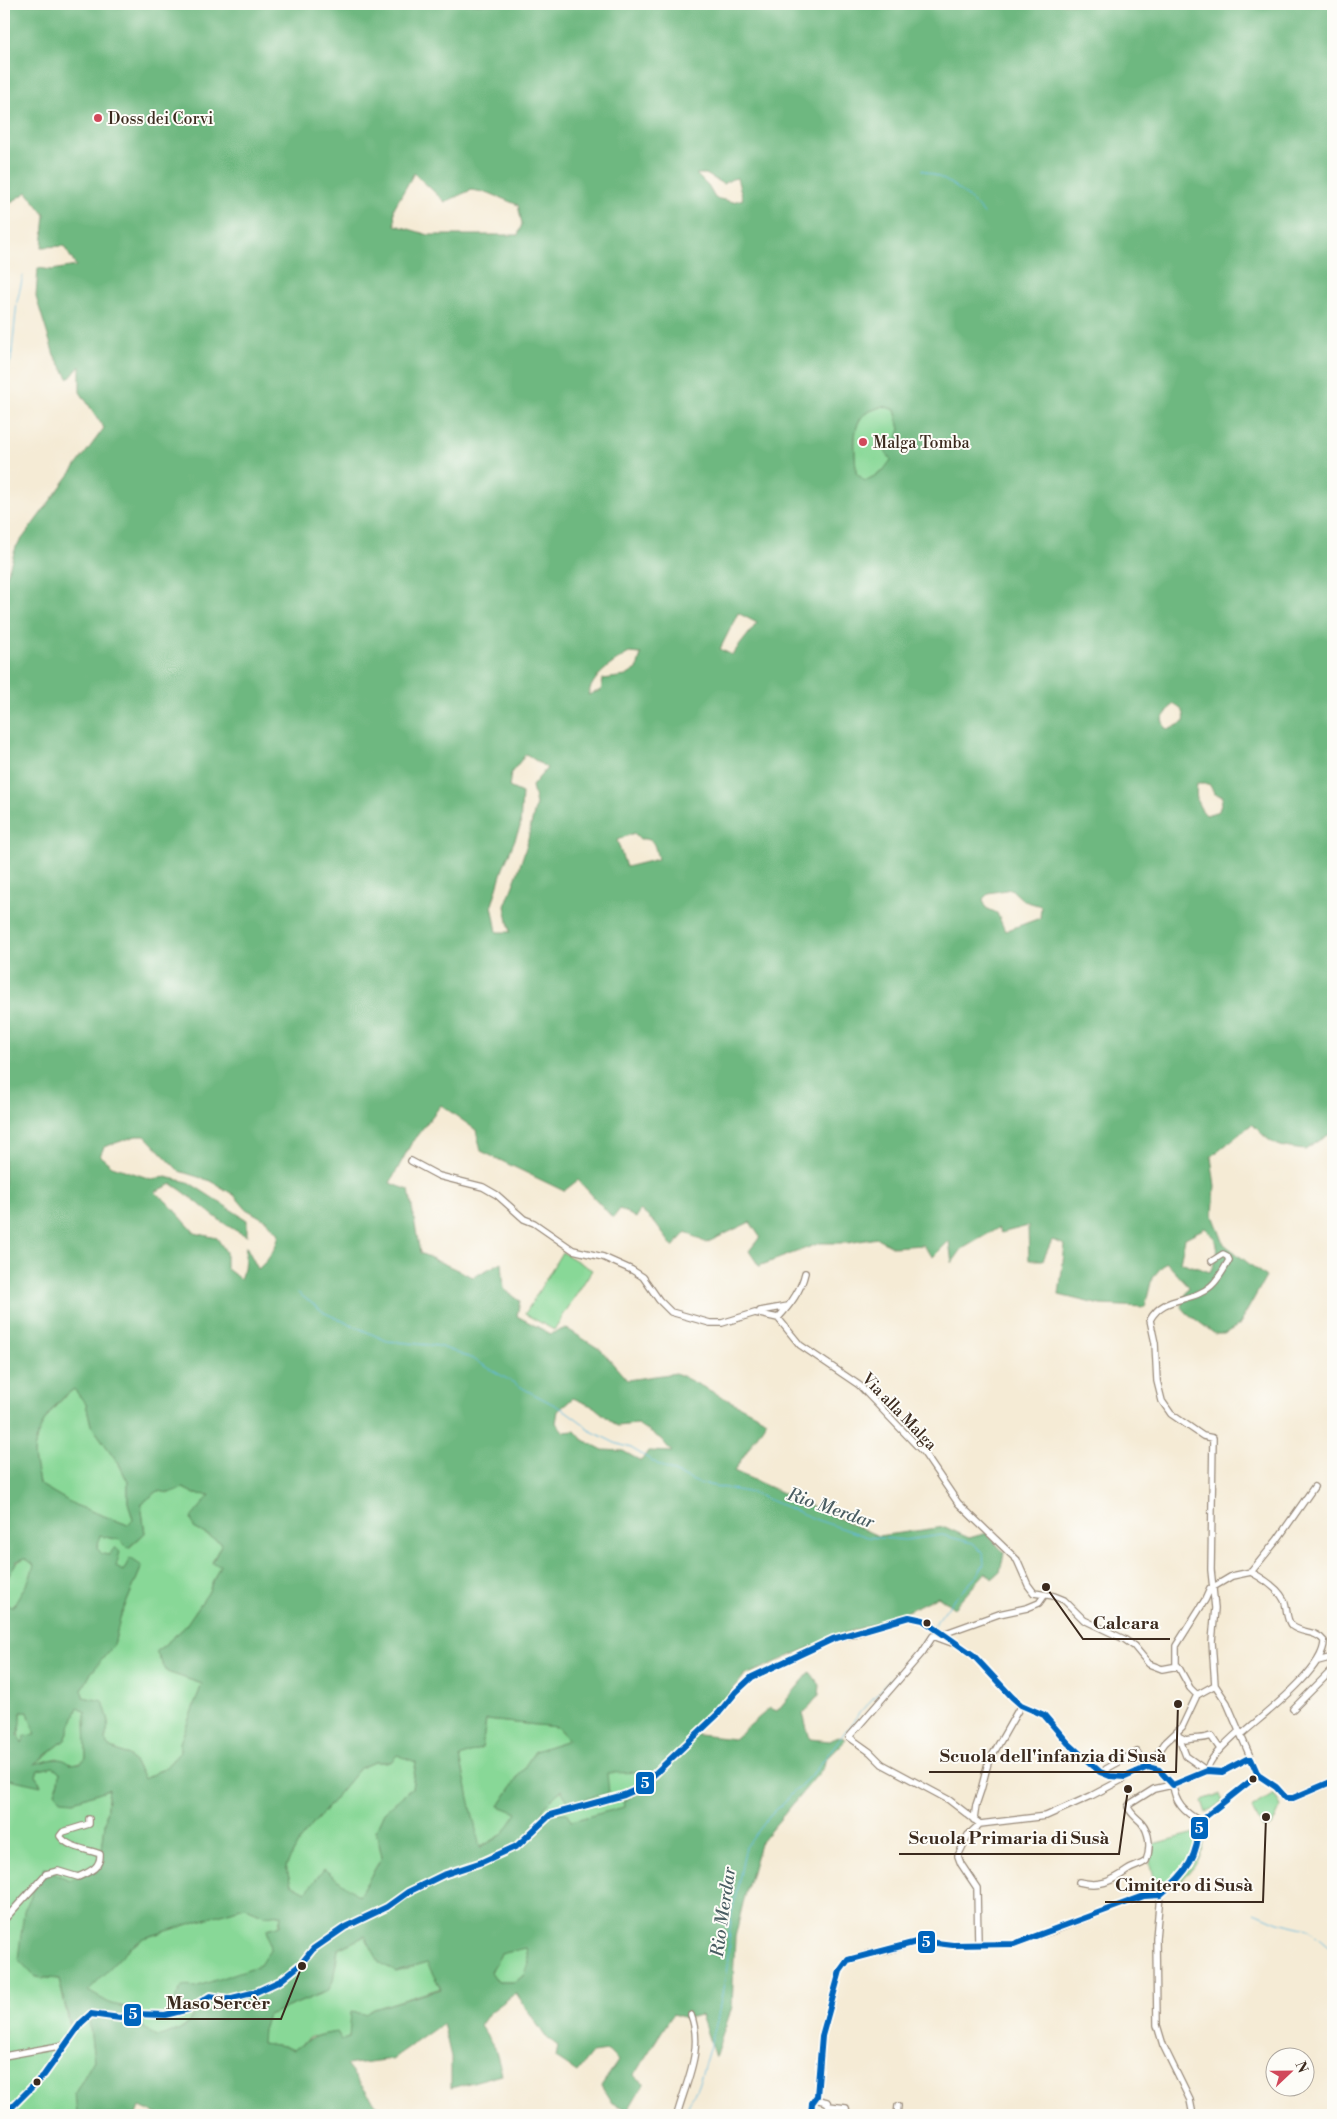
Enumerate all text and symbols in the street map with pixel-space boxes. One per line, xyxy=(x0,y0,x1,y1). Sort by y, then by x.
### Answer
place label: Doss dei Corvi xyxy=(108,109,213,129)
marker: Doss dei Corvi xyxy=(92,112,104,124)
place label: Malga Tomba xyxy=(873,433,971,453)
marker: Malga Tomba xyxy=(857,436,869,448)
street label: Via alla Malga xyxy=(857,1368,942,1455)
water label: Rio Merdar xyxy=(783,1483,878,1534)
callout: Calcara xyxy=(1083,1606,1170,1639)
text: Calcara xyxy=(1093,1612,1159,1635)
unlabelled marker xyxy=(922,1618,932,1628)
callout: Scuola dell'infanzia di Susà xyxy=(929,1739,1176,1772)
text: Scuola dell'infanzia di Susà xyxy=(940,1745,1167,1768)
line badge: 5 xyxy=(635,1771,655,1795)
unlabelled marker xyxy=(1248,1774,1258,1784)
text: 5 xyxy=(641,1775,650,1793)
line badge: 5 xyxy=(1190,1816,1209,1840)
text: 5 xyxy=(1195,1820,1204,1838)
callout: Scuola Primaria di Susà xyxy=(899,1821,1119,1854)
text: Scuola Primaria di Susà xyxy=(909,1827,1109,1850)
water label: Rio Merdar xyxy=(706,1865,741,1959)
callout: Cimitero di Susà xyxy=(1105,1869,1263,1902)
text: Cimitero di Susà xyxy=(1115,1874,1253,1897)
line badge: 5 xyxy=(917,1930,936,1954)
text: 5 xyxy=(922,1934,931,1952)
callout: Maso Sercèr xyxy=(156,1986,281,2019)
text: Maso Sercèr xyxy=(166,1992,270,2015)
line badge: 5 xyxy=(123,2003,142,2027)
text: 5 xyxy=(129,2006,138,2024)
north arrow xyxy=(1264,2046,1314,2096)
text: N xyxy=(1291,2059,1312,2076)
unlabelled marker xyxy=(32,2077,42,2087)

